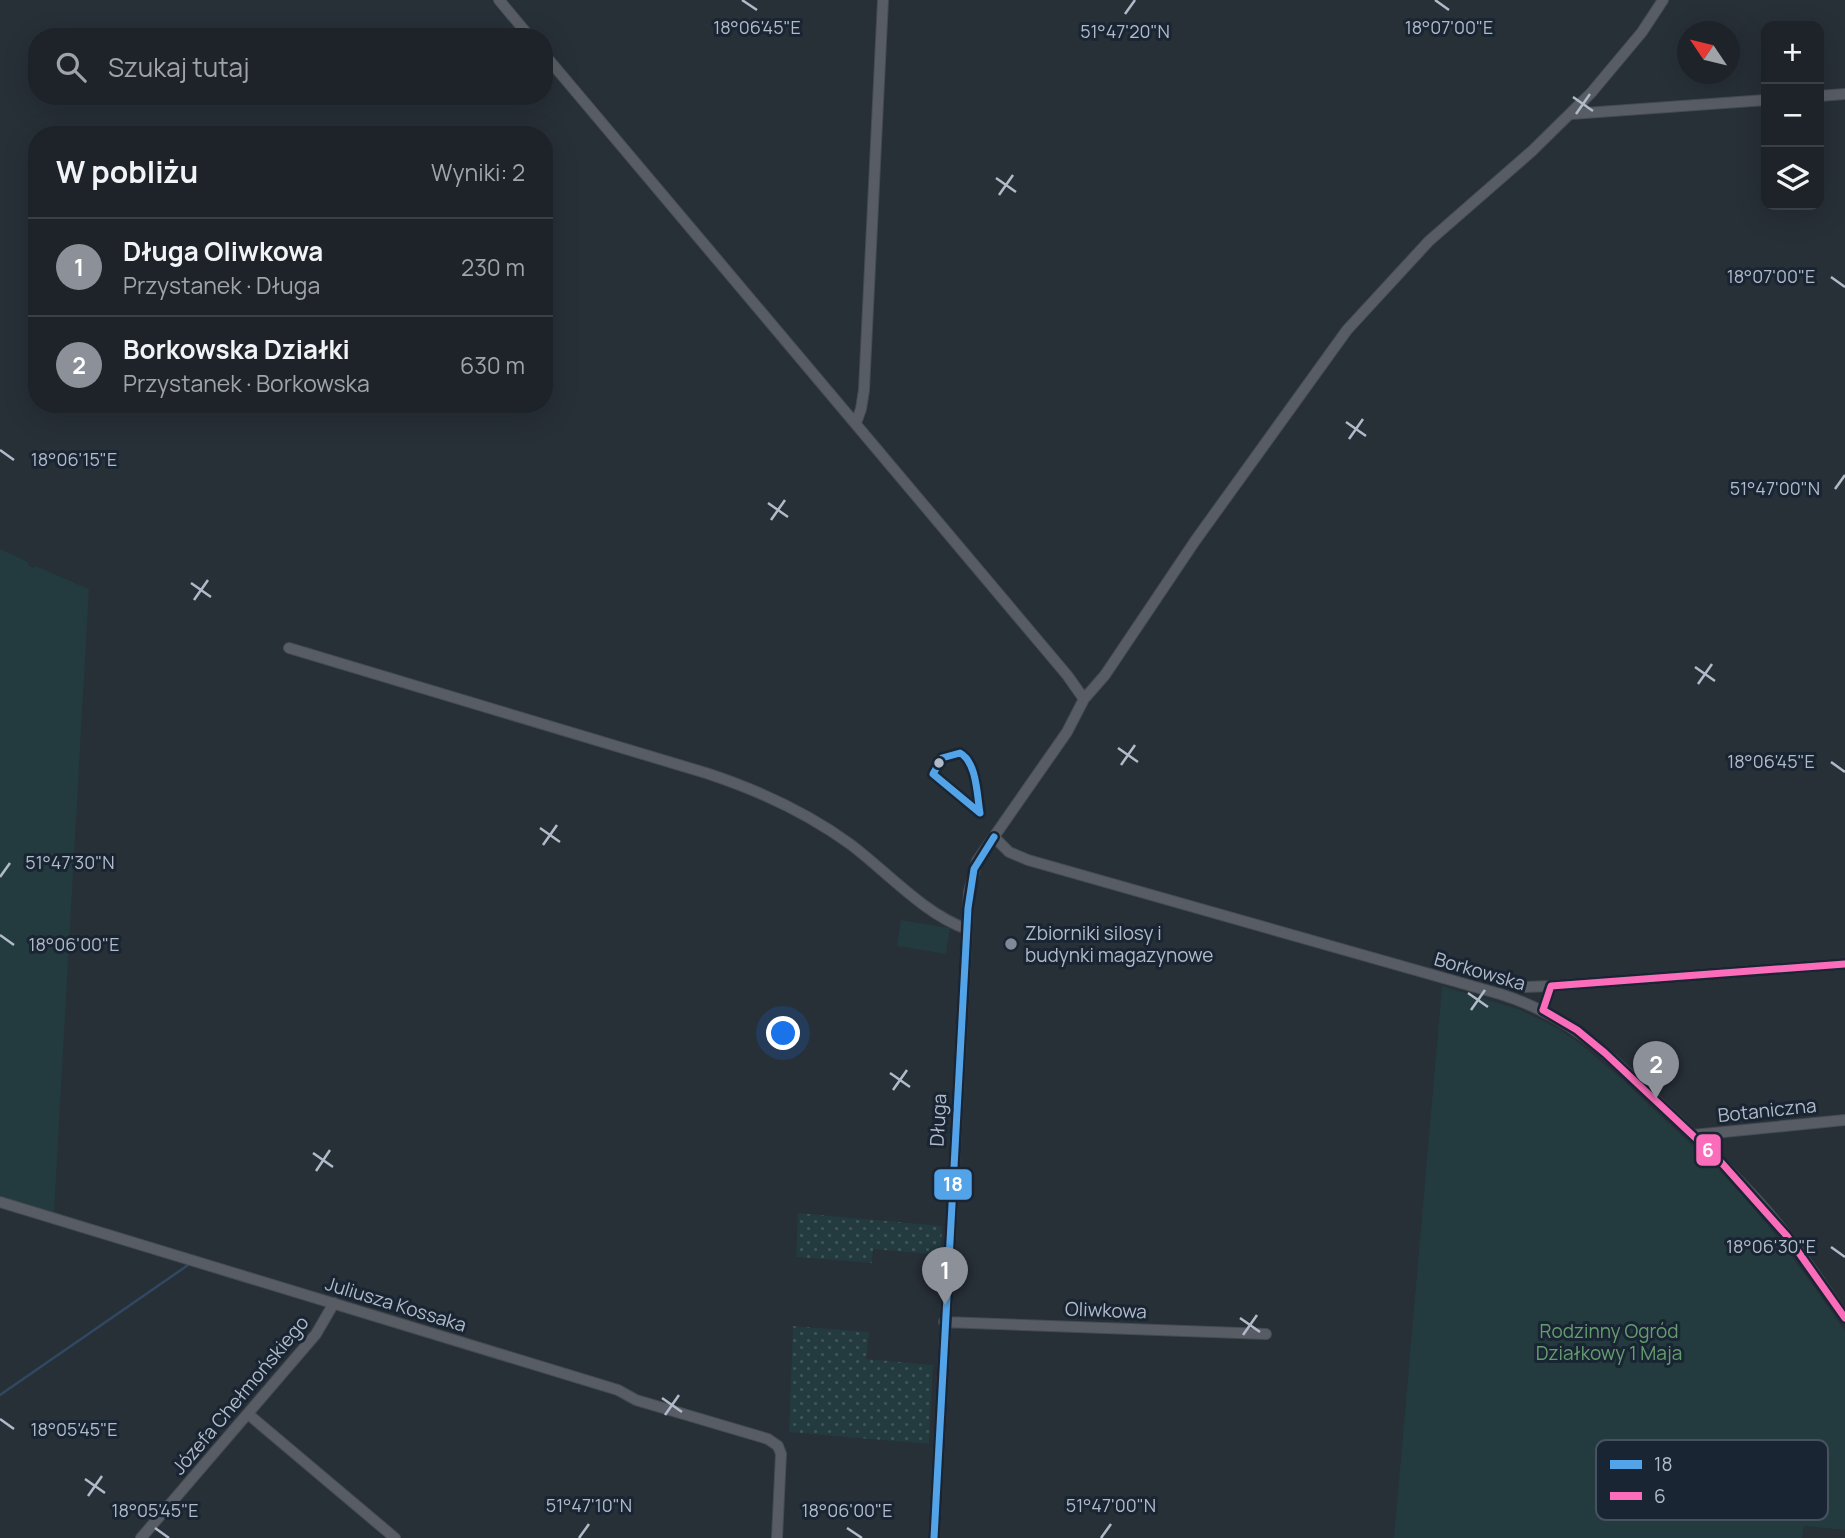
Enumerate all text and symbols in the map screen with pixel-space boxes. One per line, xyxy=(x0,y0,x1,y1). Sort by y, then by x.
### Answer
text: 18°06'45"E xyxy=(713,15,801,39)
text: 18°07'00"E xyxy=(1405,15,1493,39)
text: 51°47'20"N xyxy=(1080,19,1170,43)
north arrow xyxy=(1677,21,1740,84)
map controls xyxy=(1761,21,1824,210)
button: + xyxy=(1761,21,1824,84)
search box xyxy=(28,28,553,105)
icon: search xyxy=(52,48,90,86)
text: Szukaj tutaj xyxy=(108,49,250,85)
button: − xyxy=(1761,84,1824,147)
button: layers xyxy=(1761,147,1824,210)
text: W pobliżu xyxy=(56,151,198,192)
text: Wyniki: 2 xyxy=(431,156,525,188)
text: Długa Oliwkowa xyxy=(123,233,323,269)
text: 1 xyxy=(74,251,84,283)
text: 230 m xyxy=(461,251,525,283)
text: 18°07'00"E xyxy=(1727,264,1815,288)
text: Przystanek · Długa xyxy=(123,269,320,301)
text: Borkowska Działki xyxy=(123,331,350,367)
text: 2 xyxy=(72,349,86,381)
text: 630 m xyxy=(460,349,525,381)
text: Przystanek · Borkowska xyxy=(123,367,370,399)
text: 18°06'15"E xyxy=(31,447,117,471)
text: 51°47'00"N xyxy=(1730,476,1820,500)
text: 18°06'45"E xyxy=(1727,749,1815,773)
unlabelled marker xyxy=(932,756,946,770)
text: 51°47'30"N xyxy=(25,850,115,874)
place label: Zbiorniki silosy i budynki magazynowe xyxy=(1025,920,1213,968)
text: 18°06'00"E xyxy=(29,932,119,956)
marker: Zbiorniki silosy i budynki magazynowe xyxy=(1003,936,1019,952)
street label: Borkowska xyxy=(1431,946,1529,996)
your location xyxy=(766,1016,800,1050)
pin: 2 xyxy=(1633,1041,1679,1099)
street label: Botaniczna xyxy=(1716,1092,1818,1128)
street label: Długa xyxy=(924,1093,952,1147)
line badge: 6 xyxy=(1695,1133,1722,1167)
text: 6 xyxy=(1702,1137,1714,1163)
line badge: 18 xyxy=(933,1168,973,1201)
text: 18 xyxy=(943,1171,963,1197)
text: 18°06'30"E xyxy=(1726,1234,1816,1258)
pin: 1 xyxy=(922,1247,968,1305)
street label: Juliusza Kossaka xyxy=(322,1270,470,1338)
street label: Oliwkowa xyxy=(1065,1296,1147,1324)
street label: Józefa Chełmońskiego xyxy=(166,1310,314,1480)
park label: Rodzinny Ogród Działkowy 1 Maja xyxy=(1536,1318,1682,1366)
text: 18°05'45"E xyxy=(31,1417,117,1441)
legend xyxy=(1596,1440,1828,1520)
text: 18 xyxy=(1654,1451,1672,1477)
text: 6 xyxy=(1654,1483,1666,1509)
text: 51°47'10"N xyxy=(546,1493,632,1517)
text: 51°47'00"N xyxy=(1066,1493,1156,1517)
text: 18°05'45"E xyxy=(112,1498,198,1522)
text: 18°06'00"E xyxy=(802,1498,892,1522)

